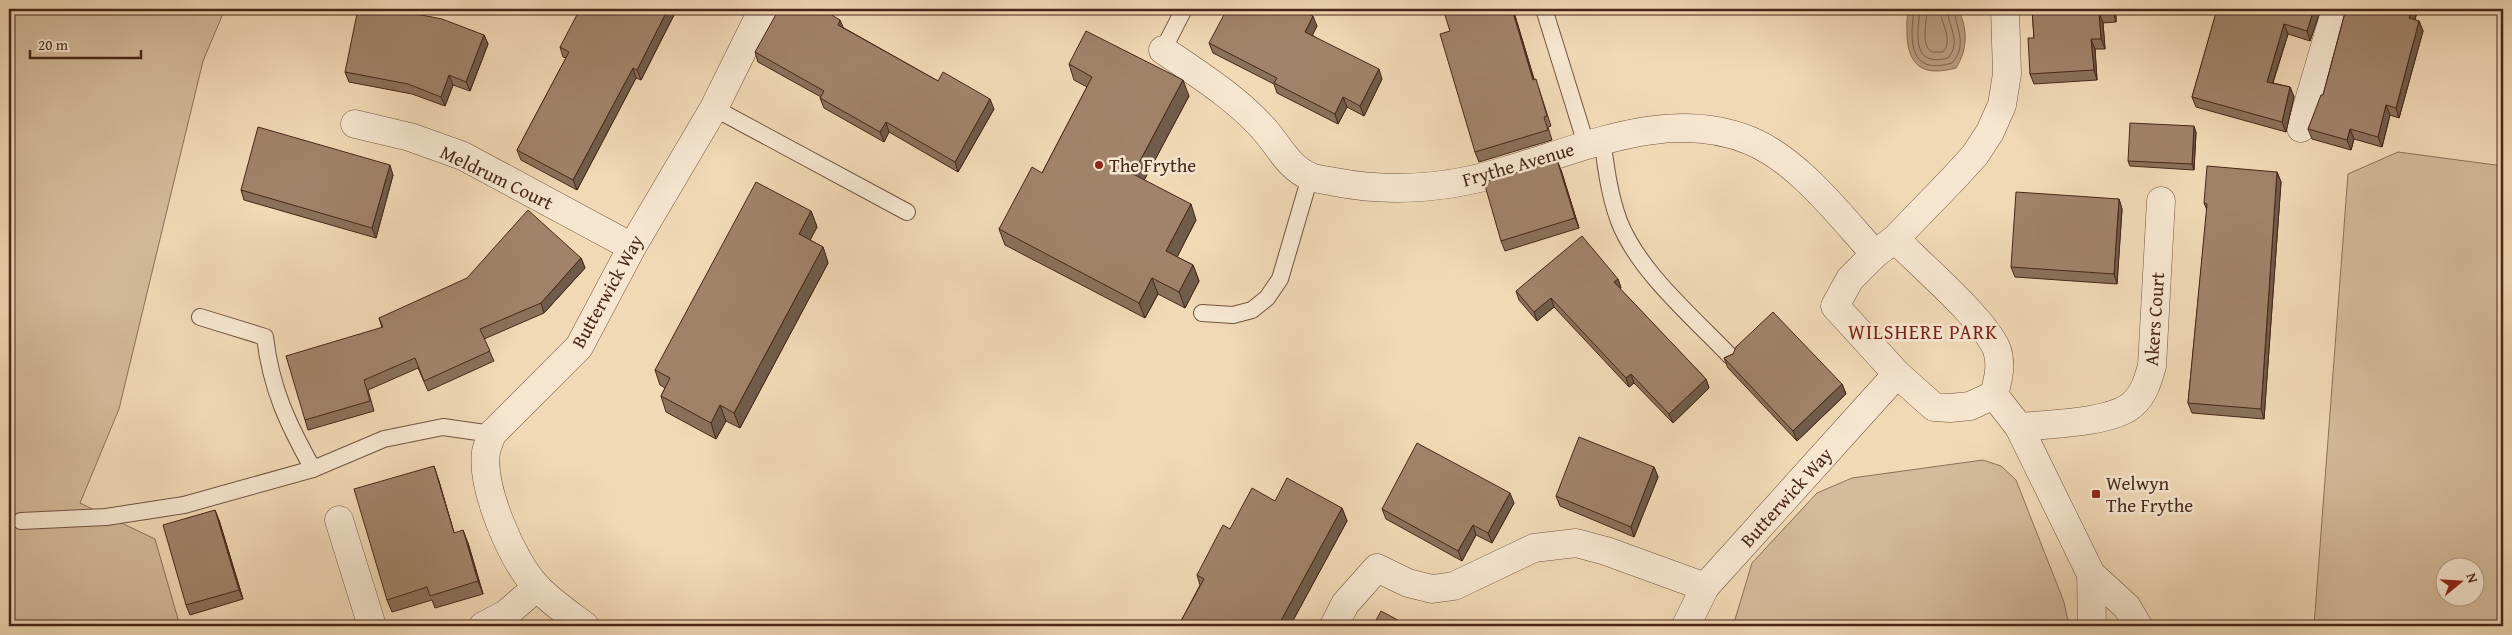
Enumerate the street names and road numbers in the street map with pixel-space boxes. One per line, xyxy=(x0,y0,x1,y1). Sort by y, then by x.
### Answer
street label: Frythe Avenue xyxy=(1459,135,1577,193)
street label: Meldrum Court xyxy=(436,138,559,217)
street label: Butterwick Way xyxy=(564,229,650,353)
street label: Akers Court xyxy=(2137,271,2171,367)
street label: Butterwick Way xyxy=(1733,440,1839,553)

